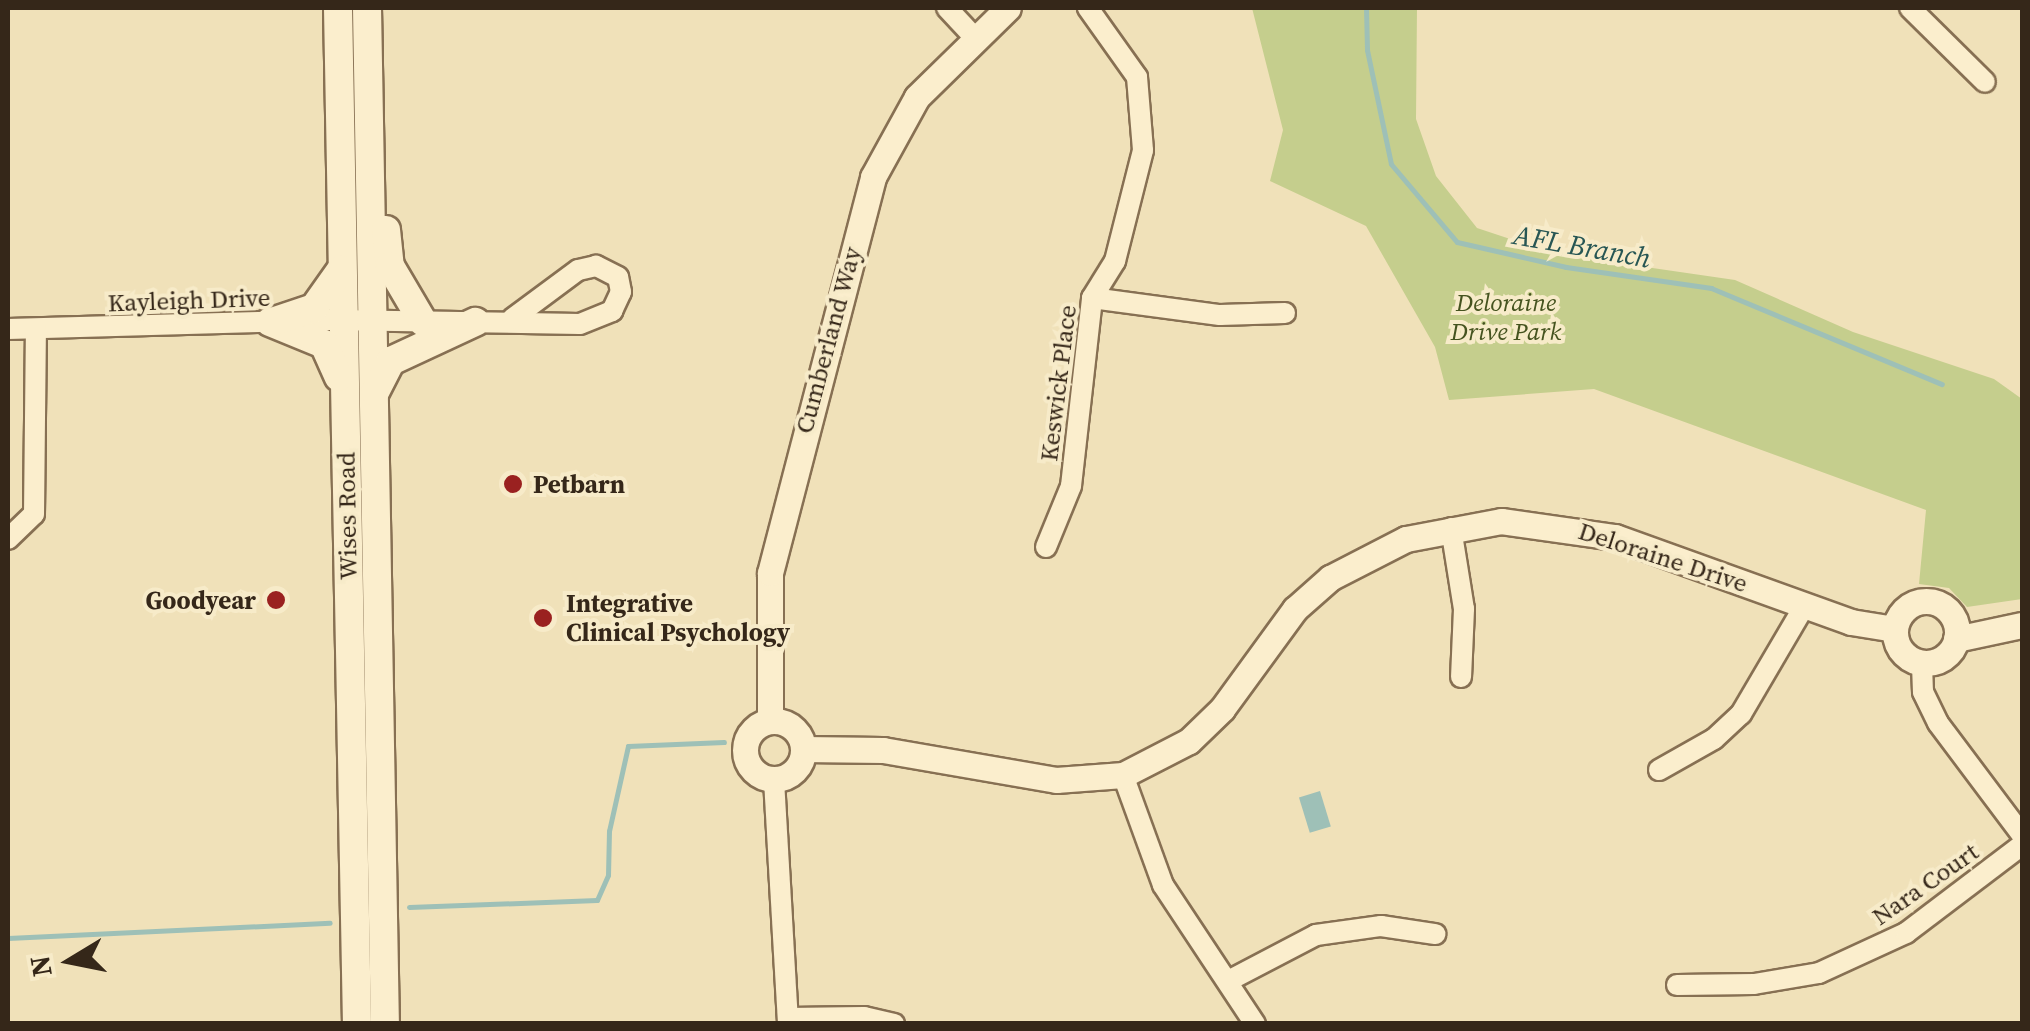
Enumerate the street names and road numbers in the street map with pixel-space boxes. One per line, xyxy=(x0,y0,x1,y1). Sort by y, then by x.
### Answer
street label: Cumberland Way xyxy=(789,243,867,437)
street label: Kayleigh Drive xyxy=(107,282,271,318)
street label: Keswick Place xyxy=(1034,303,1082,463)
street label: Wises Road xyxy=(331,452,363,580)
street label: Deloraine Drive xyxy=(1575,516,1751,598)
street label: Nara Court xyxy=(1866,837,1984,931)

